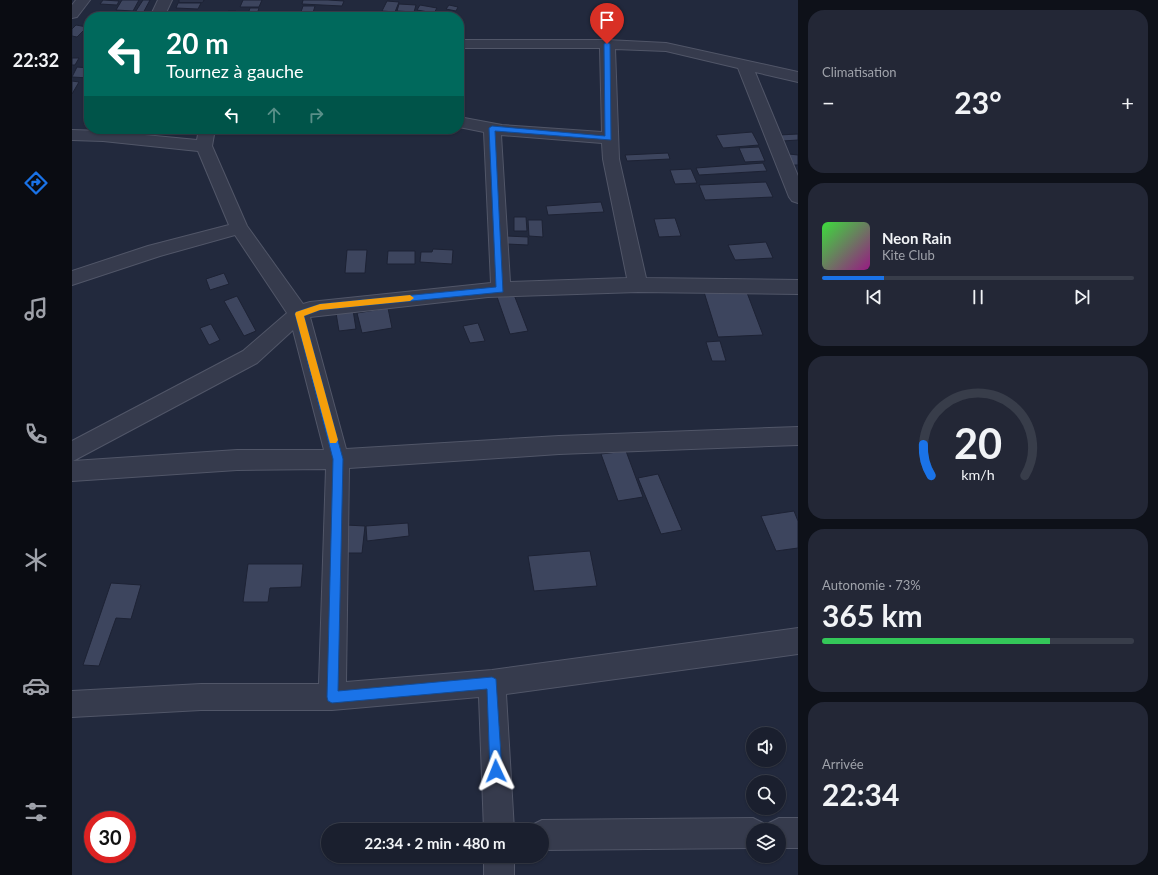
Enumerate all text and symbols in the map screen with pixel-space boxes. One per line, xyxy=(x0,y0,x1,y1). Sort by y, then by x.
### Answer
pin xyxy=(590,3,624,44)
icon: arrive xyxy=(596,9,618,31)
text: 20 m xyxy=(166,26,229,60)
icon: left xyxy=(100,28,152,80)
text: 22:32 xyxy=(13,49,59,71)
text: Tournez à gauche xyxy=(166,60,304,82)
text: Climatisation xyxy=(822,64,897,80)
text: 23° xyxy=(954,84,1002,120)
text: − xyxy=(822,89,835,116)
text: + xyxy=(1121,89,1134,116)
icon: left xyxy=(221,104,243,126)
icon: ahead xyxy=(263,104,285,126)
icon: right xyxy=(305,104,327,126)
icon: directions xyxy=(22,169,50,197)
text: Neon Rain xyxy=(882,229,951,247)
text: Kite Club xyxy=(882,247,935,263)
icon: previous xyxy=(863,286,885,308)
icon: pause xyxy=(967,286,989,308)
icon: next xyxy=(1071,286,1093,308)
icon: music xyxy=(22,295,50,323)
text: 20 xyxy=(954,417,1002,467)
icon: phone xyxy=(22,420,50,448)
text: km/h xyxy=(961,465,995,482)
icon: climate xyxy=(22,546,50,574)
text: Autonomie · 73% xyxy=(822,577,921,593)
text: 365 km xyxy=(822,597,923,633)
icon: car xyxy=(22,672,50,700)
map controls xyxy=(746,727,786,863)
button: sound xyxy=(746,727,786,767)
position arrow xyxy=(475,750,517,792)
text: Arrivée xyxy=(822,756,864,772)
button: search xyxy=(746,775,786,815)
text: 22:34 xyxy=(822,776,899,812)
icon: filters xyxy=(22,798,50,826)
speed limit sign: 30 xyxy=(84,811,136,863)
button: layers xyxy=(746,823,786,863)
text: 22:34 · 2 min · 480 m xyxy=(365,834,505,852)

